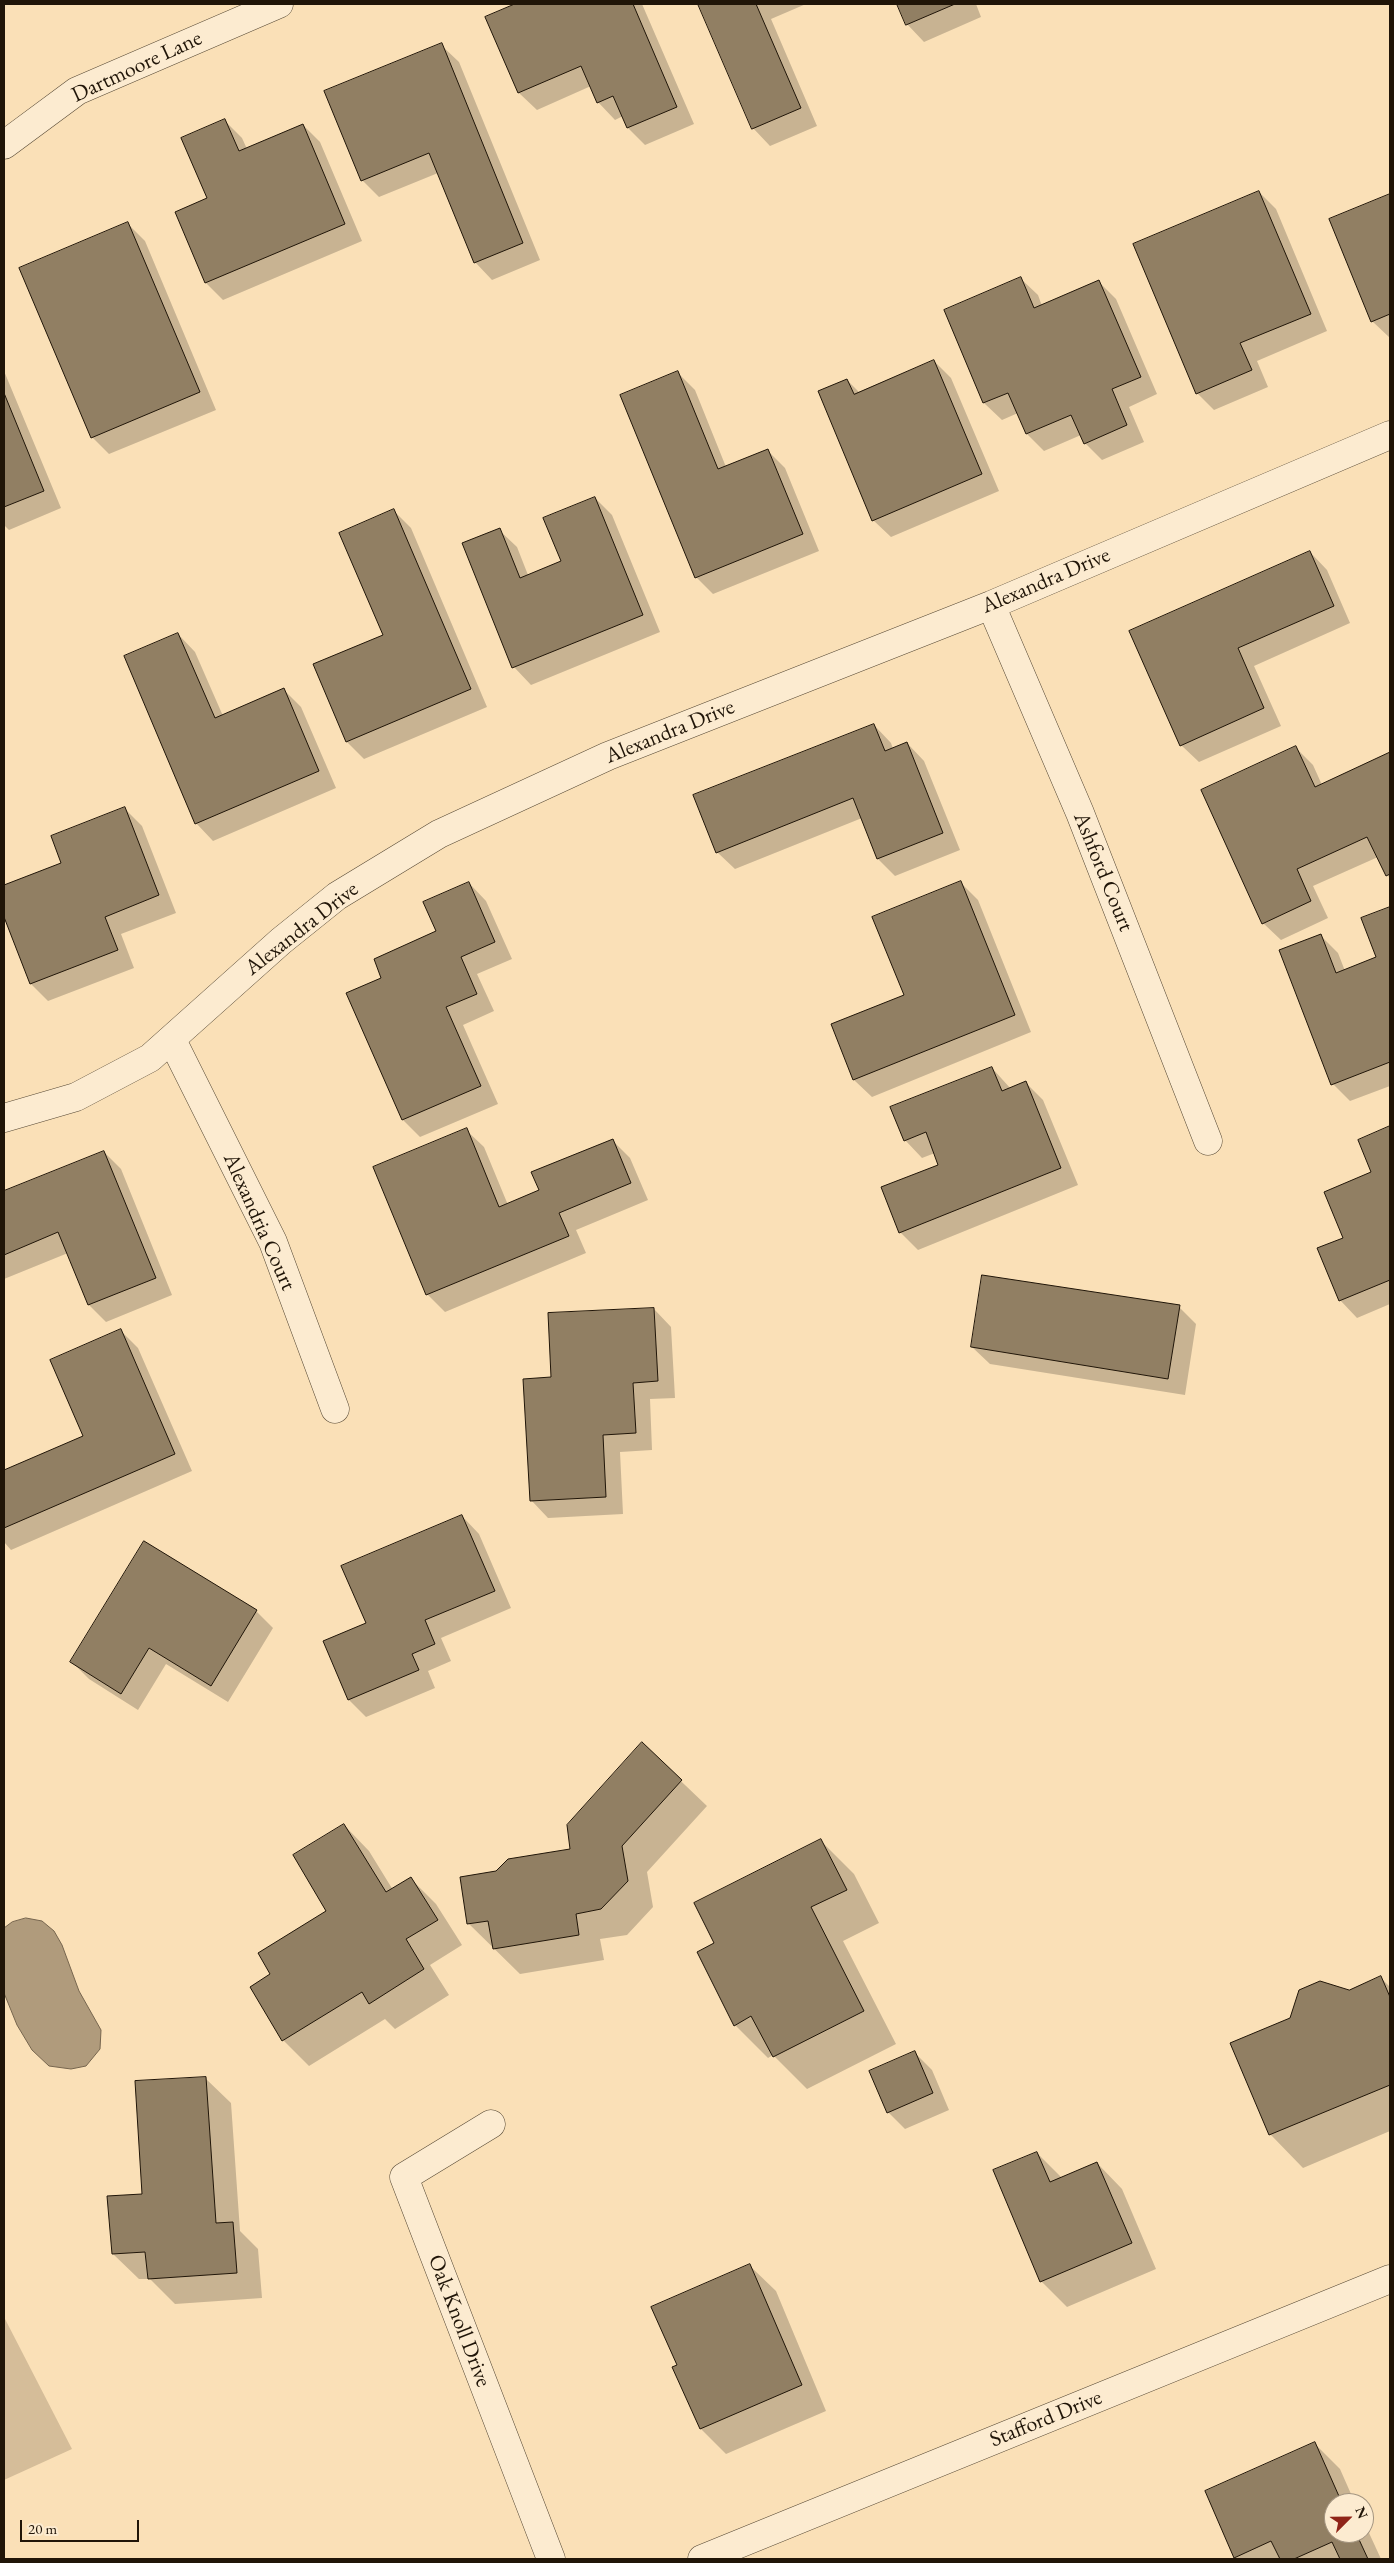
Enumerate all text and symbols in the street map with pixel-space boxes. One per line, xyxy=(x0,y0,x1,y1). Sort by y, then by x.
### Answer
street label: Dartmoore Lane xyxy=(68,25,206,109)
street label: Alexandra Drive xyxy=(978,542,1114,620)
street label: Alexandra Drive xyxy=(602,694,738,770)
street label: Ashford Court xyxy=(1067,809,1139,935)
street label: Alexandra Drive xyxy=(240,876,364,982)
street label: Alexandria Court xyxy=(217,1149,301,1295)
street label: Oak Knoll Drive xyxy=(422,2251,496,2391)
street label: Stafford Drive xyxy=(986,2385,1106,2453)
north arrow xyxy=(1324,2493,1374,2543)
text: N xyxy=(1351,2504,1372,2521)
scale bar xyxy=(22,2510,141,2542)
text: 20 m xyxy=(28,2519,57,2538)

